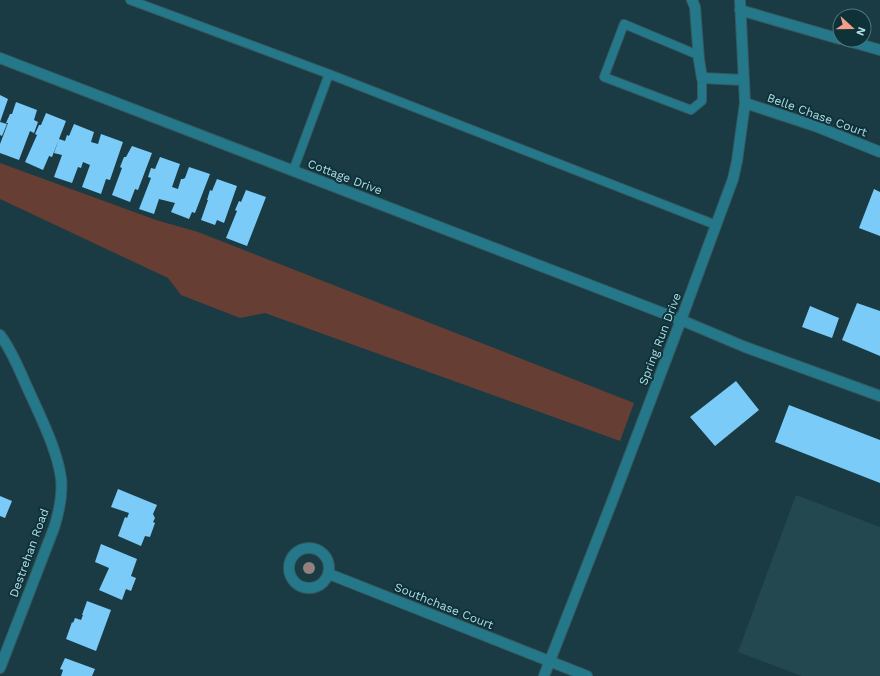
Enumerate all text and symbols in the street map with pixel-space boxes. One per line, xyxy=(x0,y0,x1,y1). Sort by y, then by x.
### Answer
north arrow xyxy=(832,8,872,48)
text: N xyxy=(853,25,868,38)
street label: Belle Chase Court xyxy=(765,90,869,140)
street label: Cottage Drive xyxy=(306,156,384,198)
street label: Spring Run Drive xyxy=(636,291,684,387)
street label: Destrehan Road xyxy=(6,507,52,599)
street label: Southchase Court xyxy=(392,580,496,632)

